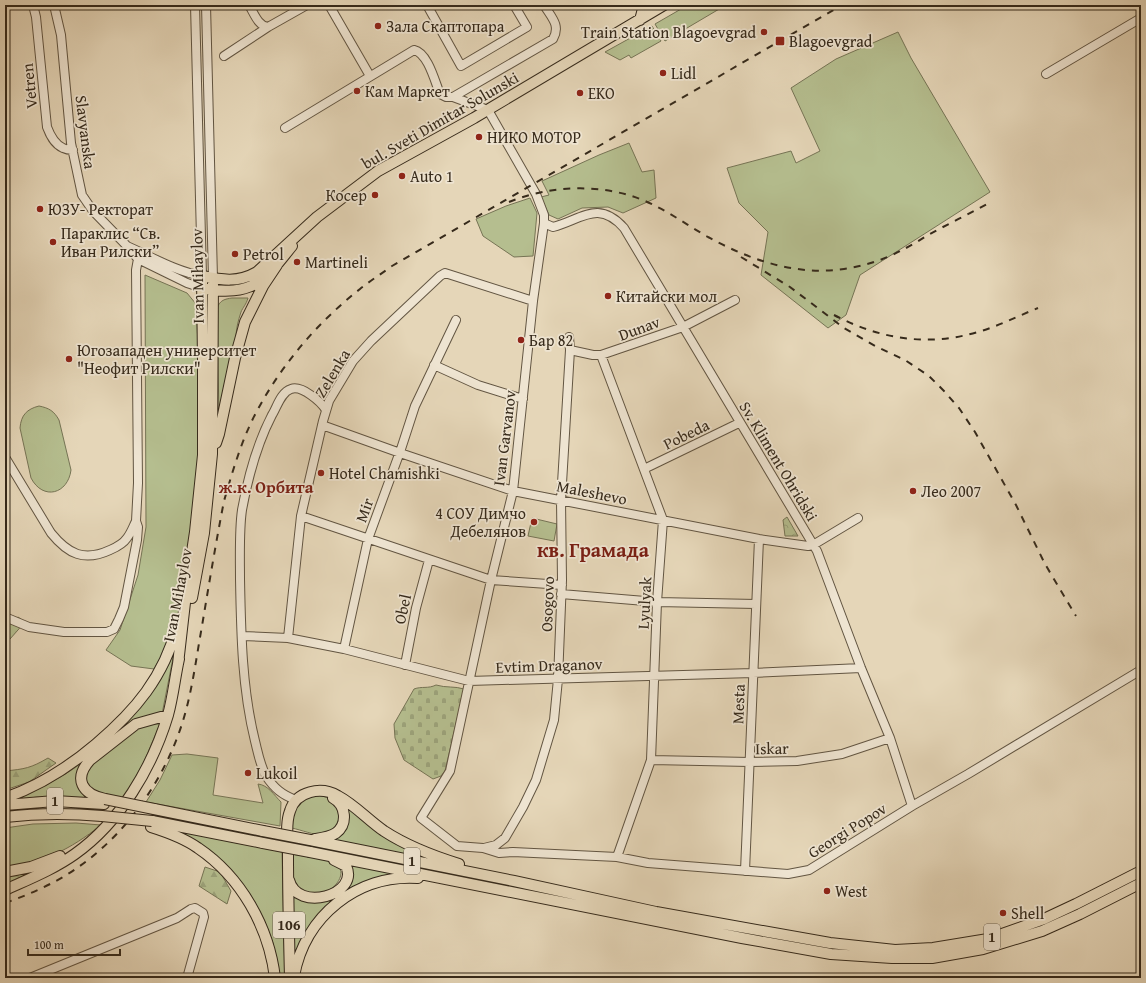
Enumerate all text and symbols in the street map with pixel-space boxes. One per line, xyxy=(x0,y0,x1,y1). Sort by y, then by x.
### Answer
place label: Зала Скаптопара xyxy=(386,14,505,38)
place label: Train Station Blagoevgrad xyxy=(581,20,756,44)
marker: Зала Скаптопара xyxy=(373,21,383,31)
marker: Train Station Blagoevgrad xyxy=(759,27,769,37)
place label: Blagoevgrad xyxy=(789,29,873,53)
marker: Blagoevgrad xyxy=(774,35,786,47)
place label: Lidl xyxy=(671,61,697,85)
street label: Vetren xyxy=(15,62,43,110)
street label: bul. Sveti Dimitar Solunski xyxy=(357,65,523,175)
marker: Lidl xyxy=(658,68,668,78)
place label: Кам Маркет xyxy=(365,79,450,103)
place label: EKO xyxy=(588,81,615,105)
marker: Кам Маркет xyxy=(352,86,362,96)
marker: EKO xyxy=(575,88,585,98)
street label: Slavyanska xyxy=(70,94,102,171)
place label: НИКО МОТОР xyxy=(487,125,581,149)
marker: НИКО МОТОР xyxy=(474,132,484,142)
place label: Auto 1 xyxy=(410,164,453,188)
marker: Auto 1 xyxy=(397,171,407,181)
place label: Косер xyxy=(326,183,367,207)
marker: Косер xyxy=(370,190,380,200)
place label: ЮЗУ- Ректорат xyxy=(48,197,153,221)
marker: ЮЗУ- Ректорат xyxy=(35,204,45,214)
place label: Параклис “Св. Иван Рилски” xyxy=(61,221,160,263)
street label: Ivan Mihaylov xyxy=(184,228,210,324)
marker: Параклис “Св. Иван Рилски” xyxy=(48,237,58,247)
place label: Petrol xyxy=(243,242,284,266)
marker: Petrol xyxy=(230,249,240,259)
place label: Martineli xyxy=(305,250,368,274)
marker: Martineli xyxy=(292,257,302,267)
place label: Китайски мол xyxy=(616,284,717,308)
marker: Китайски мол xyxy=(603,291,613,301)
street label: Dunav xyxy=(615,309,663,347)
place label: Бар 82 xyxy=(529,328,573,352)
marker: Бар 82 xyxy=(516,335,526,345)
place label: Югозападен университет "Неофит Рилски" xyxy=(77,338,257,380)
street label: Zelenka xyxy=(308,344,356,402)
marker: Югозападен университет "Неофит Рилски" xyxy=(64,354,74,364)
street label: Ivan Garvanov xyxy=(486,389,522,487)
street label: Sv. Kliment Ohridski xyxy=(734,396,825,526)
street label: Pobeda xyxy=(659,412,714,455)
place label: Hotel Chamishki xyxy=(329,461,440,485)
marker: Hotel Chamishki xyxy=(316,468,326,478)
street label: Maleshevo xyxy=(555,473,629,511)
district label: ж.к. Орбита xyxy=(219,474,314,499)
place label: Лео 2007 xyxy=(921,479,981,503)
marker: Лео 2007 xyxy=(908,486,918,496)
street label: Mir xyxy=(349,494,380,525)
place label: 4 СОУ Димчо Дебелянов xyxy=(435,501,526,543)
marker: 4 СОУ Димчо Дебелянов xyxy=(529,517,539,527)
district label: кв. Грамада xyxy=(537,535,650,564)
street label: Ivan Mihaylov xyxy=(156,546,198,644)
street label: Lyulyak xyxy=(631,575,657,630)
street label: Osogovo xyxy=(534,576,560,632)
street label: Obel xyxy=(387,591,417,626)
street label: Evtim Draganov xyxy=(495,651,603,679)
street label: Mesta xyxy=(725,683,751,725)
street label: Iskar xyxy=(755,736,789,760)
place label: Lukoil xyxy=(256,761,298,785)
marker: Lukoil xyxy=(243,768,253,778)
road number: 1 xyxy=(47,788,63,814)
street label: Georgi Popov xyxy=(803,796,891,864)
road number: 1 xyxy=(404,848,420,874)
place label: West xyxy=(835,879,868,903)
marker: West xyxy=(822,886,832,896)
place label: Shell xyxy=(1011,901,1045,925)
marker: Shell xyxy=(998,908,1008,918)
road number: 106 xyxy=(273,912,305,938)
road number: 1 xyxy=(984,924,1000,950)
scale bar xyxy=(28,931,120,957)
text: 100 m xyxy=(34,936,64,953)

